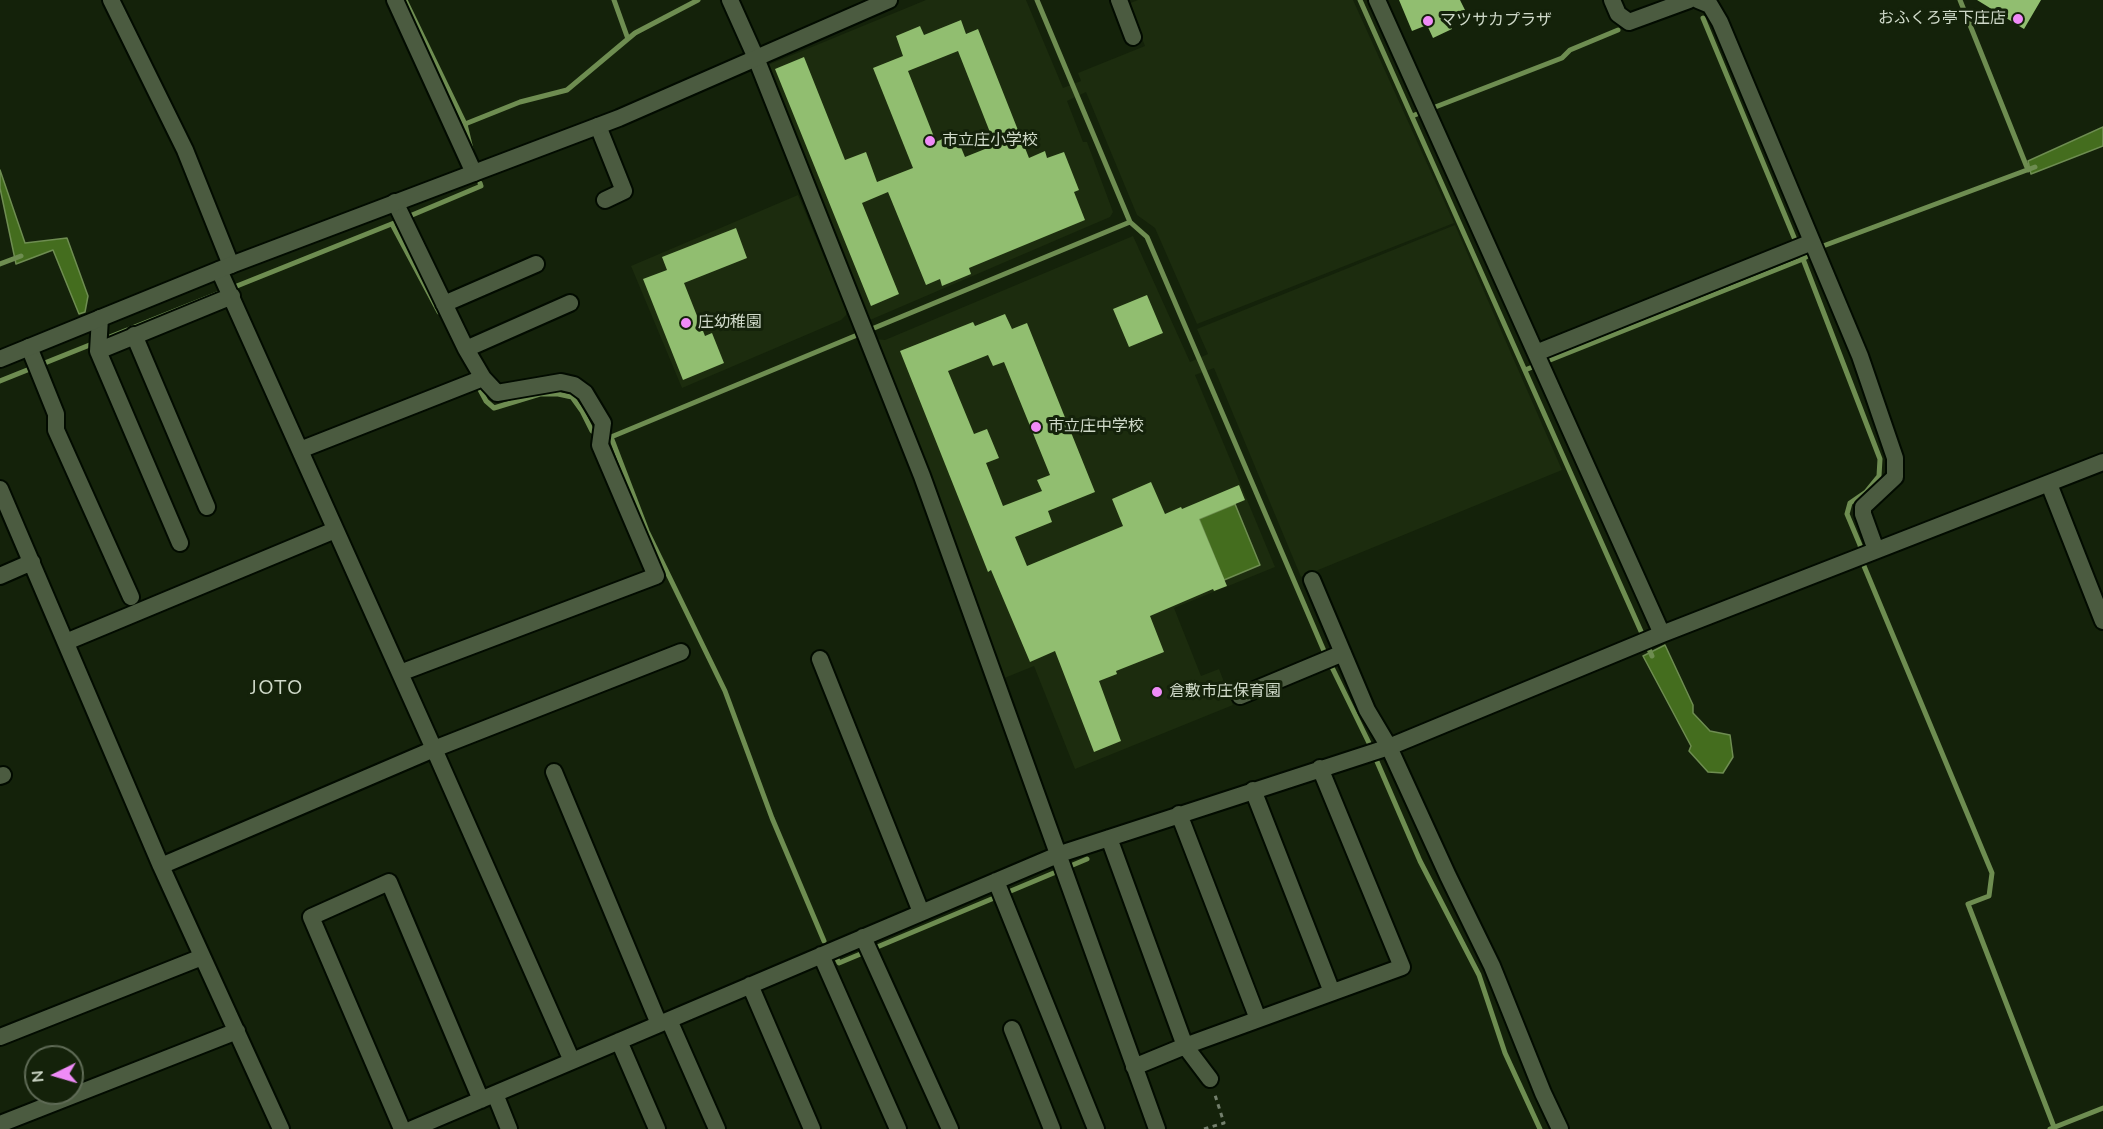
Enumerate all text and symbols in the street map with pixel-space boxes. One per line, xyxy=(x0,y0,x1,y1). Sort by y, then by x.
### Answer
place label: おふくろ亭下庄店 xyxy=(1878,9,2006,29)
place label: マツサカプラザ xyxy=(1440,11,1552,31)
marker: おふくろ亭下庄店 xyxy=(2011,12,2025,26)
marker: マツサカプラザ xyxy=(1421,14,1435,28)
place label: 市立庄小学校 xyxy=(942,131,1038,151)
marker: 市立庄小学校 xyxy=(923,134,937,148)
place label: 庄幼稚園 xyxy=(698,313,762,333)
marker: 庄幼稚園 xyxy=(679,316,693,330)
place label: 市立庄中学校 xyxy=(1048,417,1144,437)
marker: 市立庄中学校 xyxy=(1029,420,1043,434)
district label: JOTO xyxy=(250,677,304,701)
place label: 倉敷市庄保育園 xyxy=(1169,682,1281,702)
marker: 倉敷市庄保育園 xyxy=(1150,685,1164,699)
north arrow xyxy=(24,1045,84,1105)
text: N xyxy=(27,1069,50,1083)

